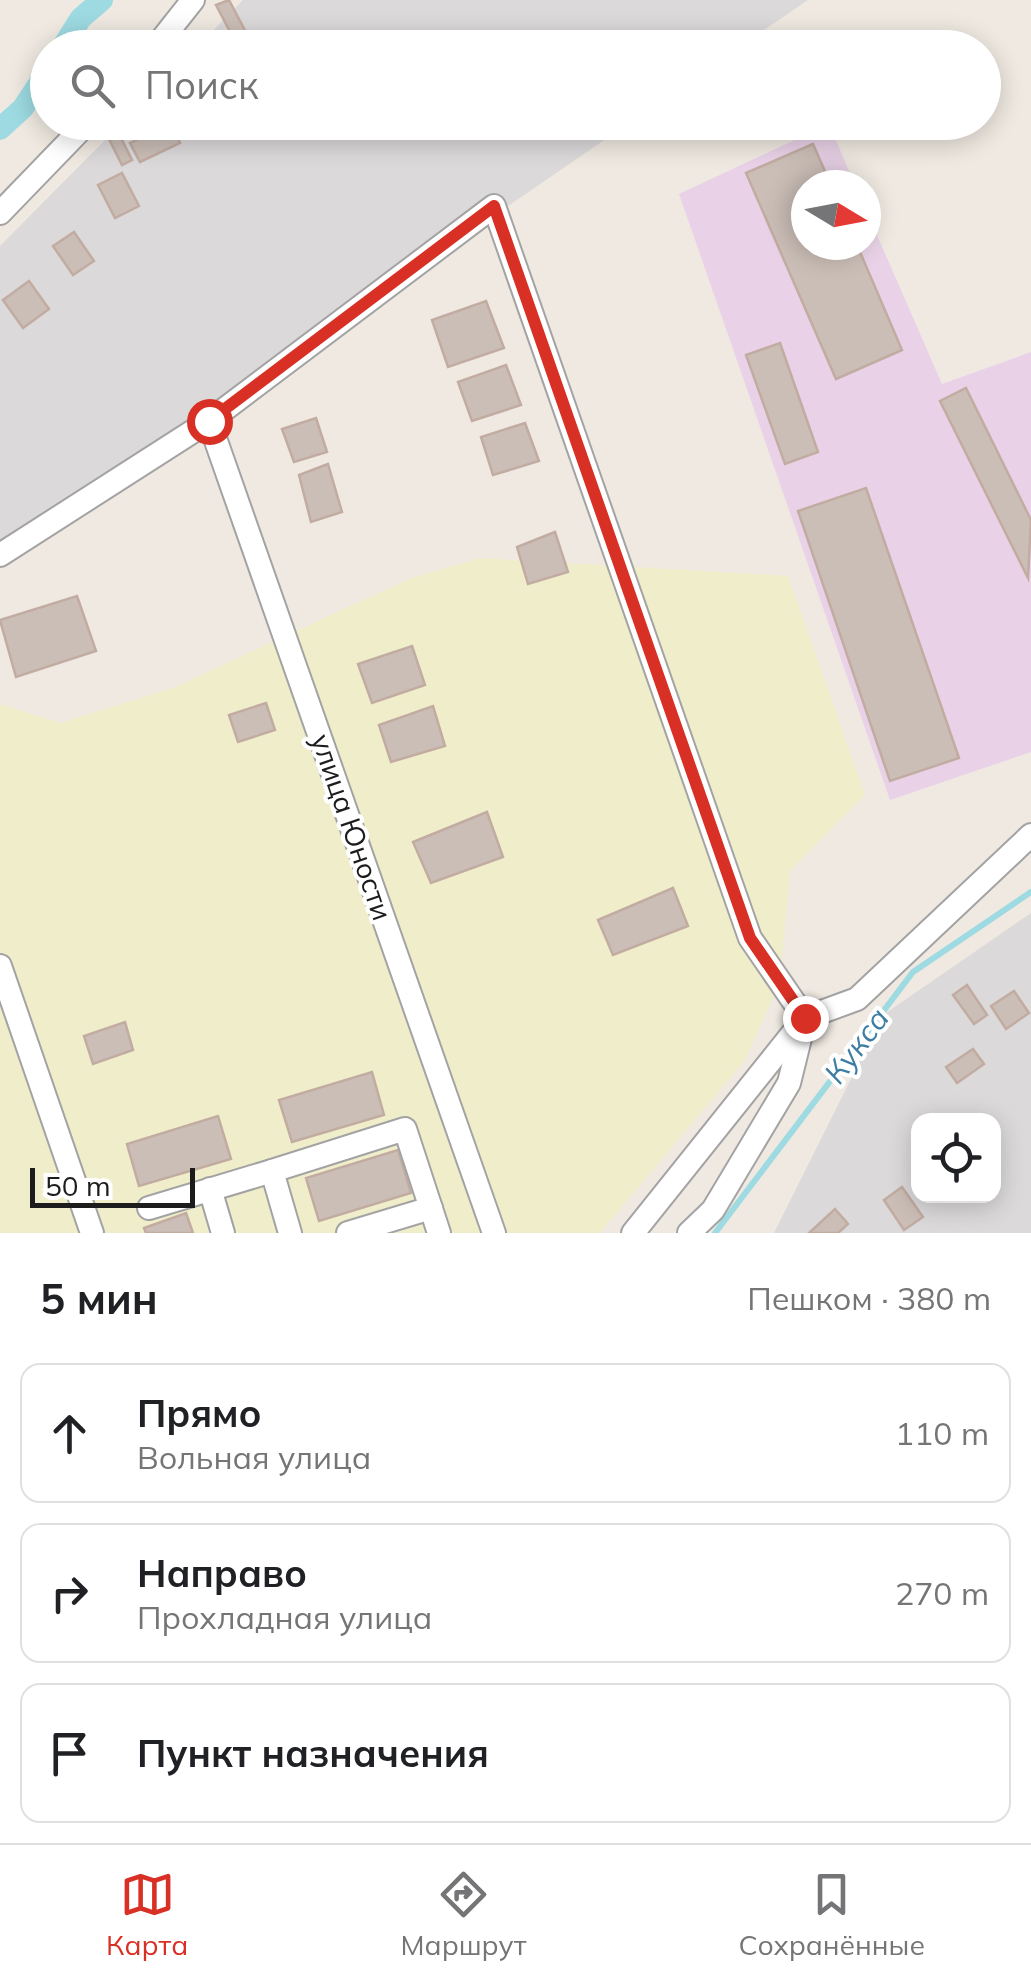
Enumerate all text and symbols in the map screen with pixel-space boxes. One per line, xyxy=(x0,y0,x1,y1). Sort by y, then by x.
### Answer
search box xyxy=(30,30,1001,140)
icon: search xyxy=(65,58,120,113)
text: Поиск xyxy=(145,61,258,109)
north arrow xyxy=(791,170,881,260)
route start xyxy=(187,399,233,445)
street label: улица Юности xyxy=(304,729,401,925)
route end xyxy=(783,996,829,1042)
water label: Кукса xyxy=(816,1000,897,1091)
map controls xyxy=(911,1113,1001,1203)
button: locate xyxy=(911,1113,1001,1203)
scale bar xyxy=(30,1163,195,1208)
text: 50 m xyxy=(45,1168,111,1203)
text: 5 мин xyxy=(40,1272,158,1325)
text: Пешком · 380 m xyxy=(747,1278,991,1318)
text: Прямо xyxy=(137,1389,262,1437)
icon: ahead xyxy=(42,1406,97,1461)
text: 110 m xyxy=(895,1413,989,1453)
text: Вольная улица xyxy=(137,1437,371,1477)
text: Направо xyxy=(137,1549,307,1597)
icon: right xyxy=(42,1566,97,1621)
text: 270 m xyxy=(895,1573,989,1613)
text: Прохладная улица xyxy=(137,1597,432,1637)
icon: arrive xyxy=(42,1726,97,1781)
text: Пункт назначения xyxy=(137,1729,489,1777)
tab: Карта xyxy=(106,1867,188,1962)
tab: Маршрут xyxy=(401,1867,526,1962)
tab: Сохранённые xyxy=(739,1867,925,1962)

